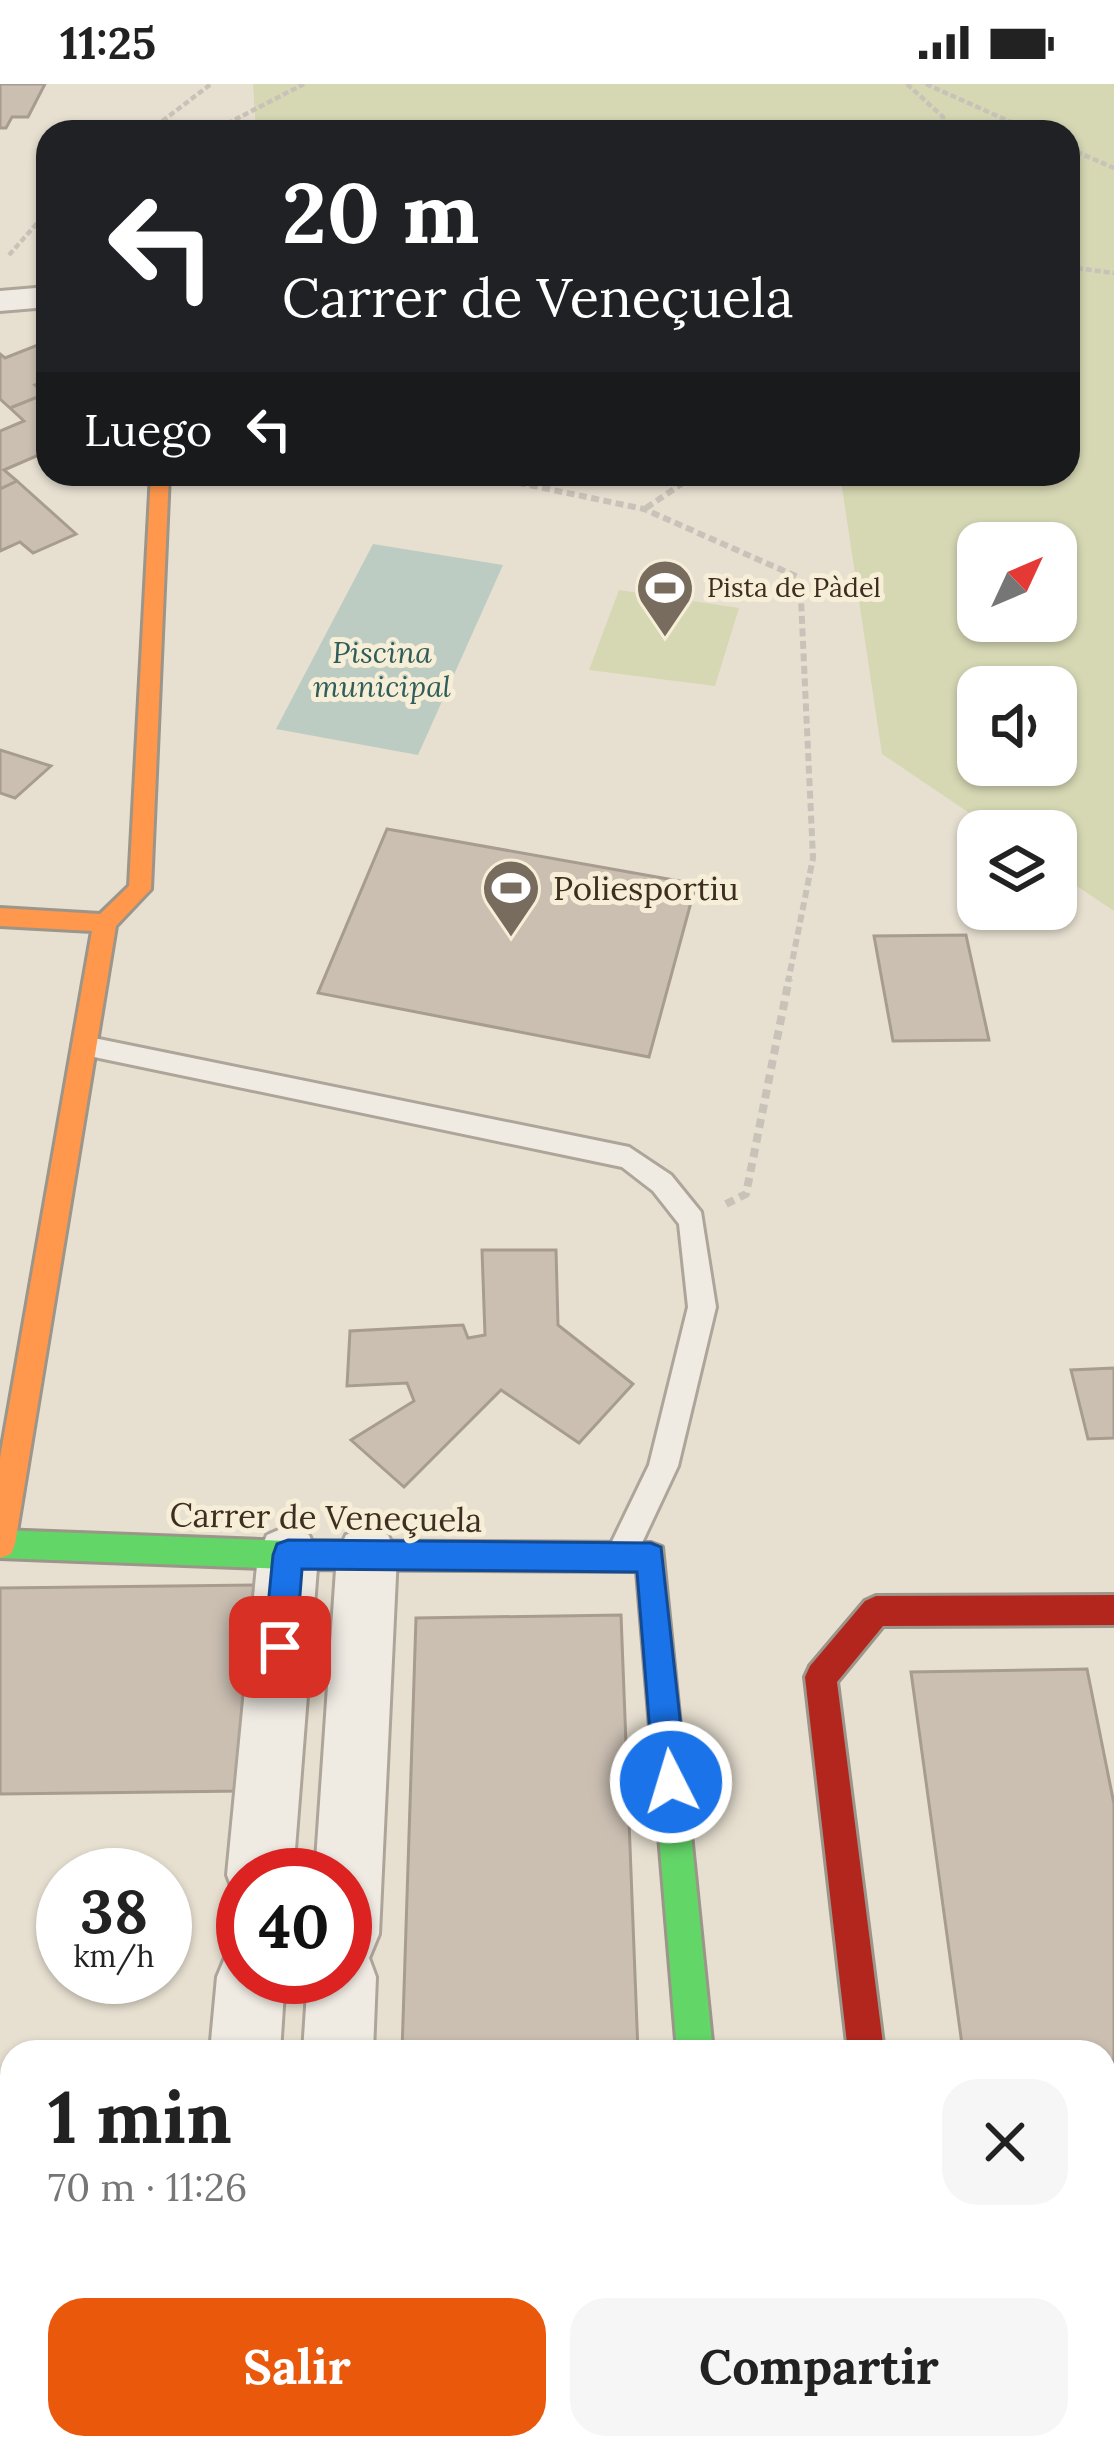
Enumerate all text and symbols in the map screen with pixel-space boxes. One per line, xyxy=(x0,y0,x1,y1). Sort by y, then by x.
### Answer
text: 11:25 xyxy=(60,14,156,71)
text: 20 m xyxy=(282,158,480,266)
icon: left xyxy=(84,168,240,324)
text: Carrer de Veneçuela xyxy=(282,263,794,332)
icon: left xyxy=(236,396,302,462)
text: Luego xyxy=(84,401,212,458)
north arrow xyxy=(957,522,1077,642)
map controls xyxy=(957,522,1077,930)
sports icon: Pista de Pàdel xyxy=(634,557,696,639)
place label: Pista de Pàdel xyxy=(707,570,881,604)
water label: Piscina municipal xyxy=(313,633,452,705)
button: sound xyxy=(957,666,1077,786)
button: layers xyxy=(957,810,1077,930)
sports icon: Poliesportiu xyxy=(480,857,542,939)
place label: Poliesportiu xyxy=(553,867,739,909)
street label: Carrer de Veneçuela xyxy=(169,1493,483,1541)
pin xyxy=(229,1596,331,1698)
icon: arrive xyxy=(247,1614,313,1680)
position arrow xyxy=(608,1719,734,1845)
speed limit sign: 40 xyxy=(216,1848,372,2004)
text: 38 xyxy=(80,1873,148,1949)
text: km/h xyxy=(73,1937,155,1975)
text: 1 min xyxy=(48,2071,232,2163)
button: close xyxy=(942,2079,1068,2205)
text: 70 m · 11:26 xyxy=(48,2162,247,2212)
button: Salir xyxy=(48,2298,546,2436)
button: Compartir xyxy=(570,2298,1068,2436)

